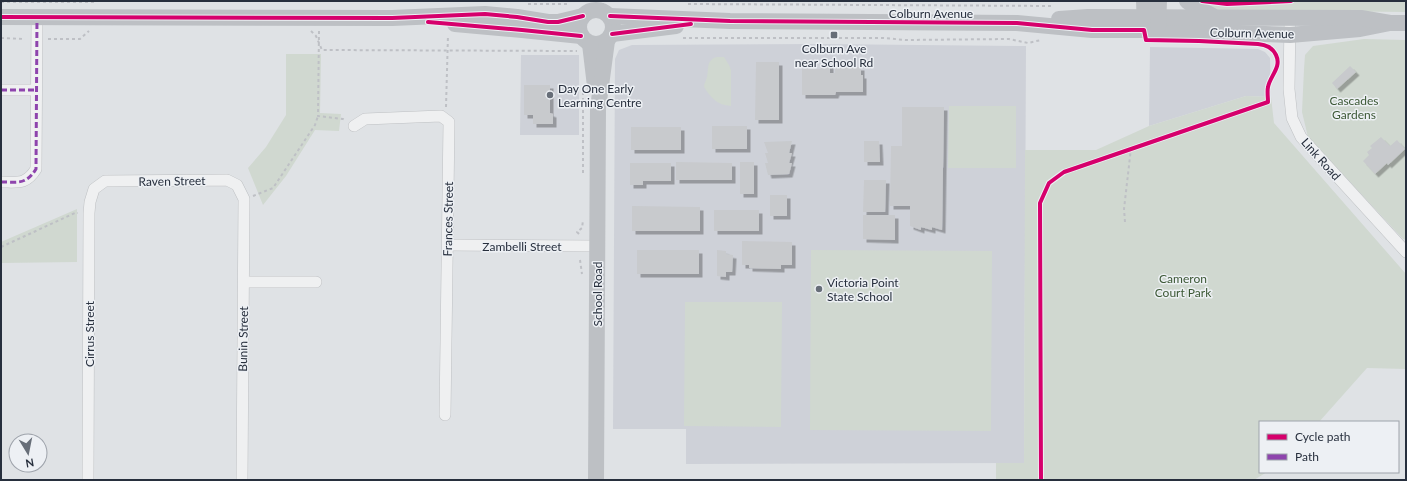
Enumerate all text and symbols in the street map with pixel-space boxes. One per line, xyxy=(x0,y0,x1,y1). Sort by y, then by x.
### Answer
street label: Colburn Avenue xyxy=(889,6,973,21)
street label: Colburn Avenue xyxy=(1210,25,1294,41)
marker: Colburn Ave near School Rd xyxy=(829,30,839,40)
place label: Colburn Ave near School Rd xyxy=(795,41,873,70)
place label: Day One Early Learning Centre xyxy=(558,81,642,110)
marker: Day One Early Learning Centre xyxy=(545,90,555,100)
park label: Cascades Gardens xyxy=(1329,93,1379,122)
street label: Link Road xyxy=(1298,135,1344,183)
street label: Raven Street xyxy=(138,173,206,189)
street label: Frances Street xyxy=(440,181,456,257)
street label: Zambelli Street xyxy=(482,239,562,254)
street label: School Road xyxy=(590,261,605,327)
park label: Cameron Court Park xyxy=(1155,271,1212,300)
place label: Victoria Point State School xyxy=(827,275,899,304)
marker: Victoria Point State School xyxy=(814,284,824,294)
street label: Cirrus Street xyxy=(82,300,97,367)
street label: Bunin Street xyxy=(235,306,251,372)
legend xyxy=(1259,421,1399,473)
text: Cycle path xyxy=(1295,429,1350,444)
north arrow xyxy=(8,433,48,473)
text: Path xyxy=(1295,449,1319,464)
text: N xyxy=(25,456,35,470)

